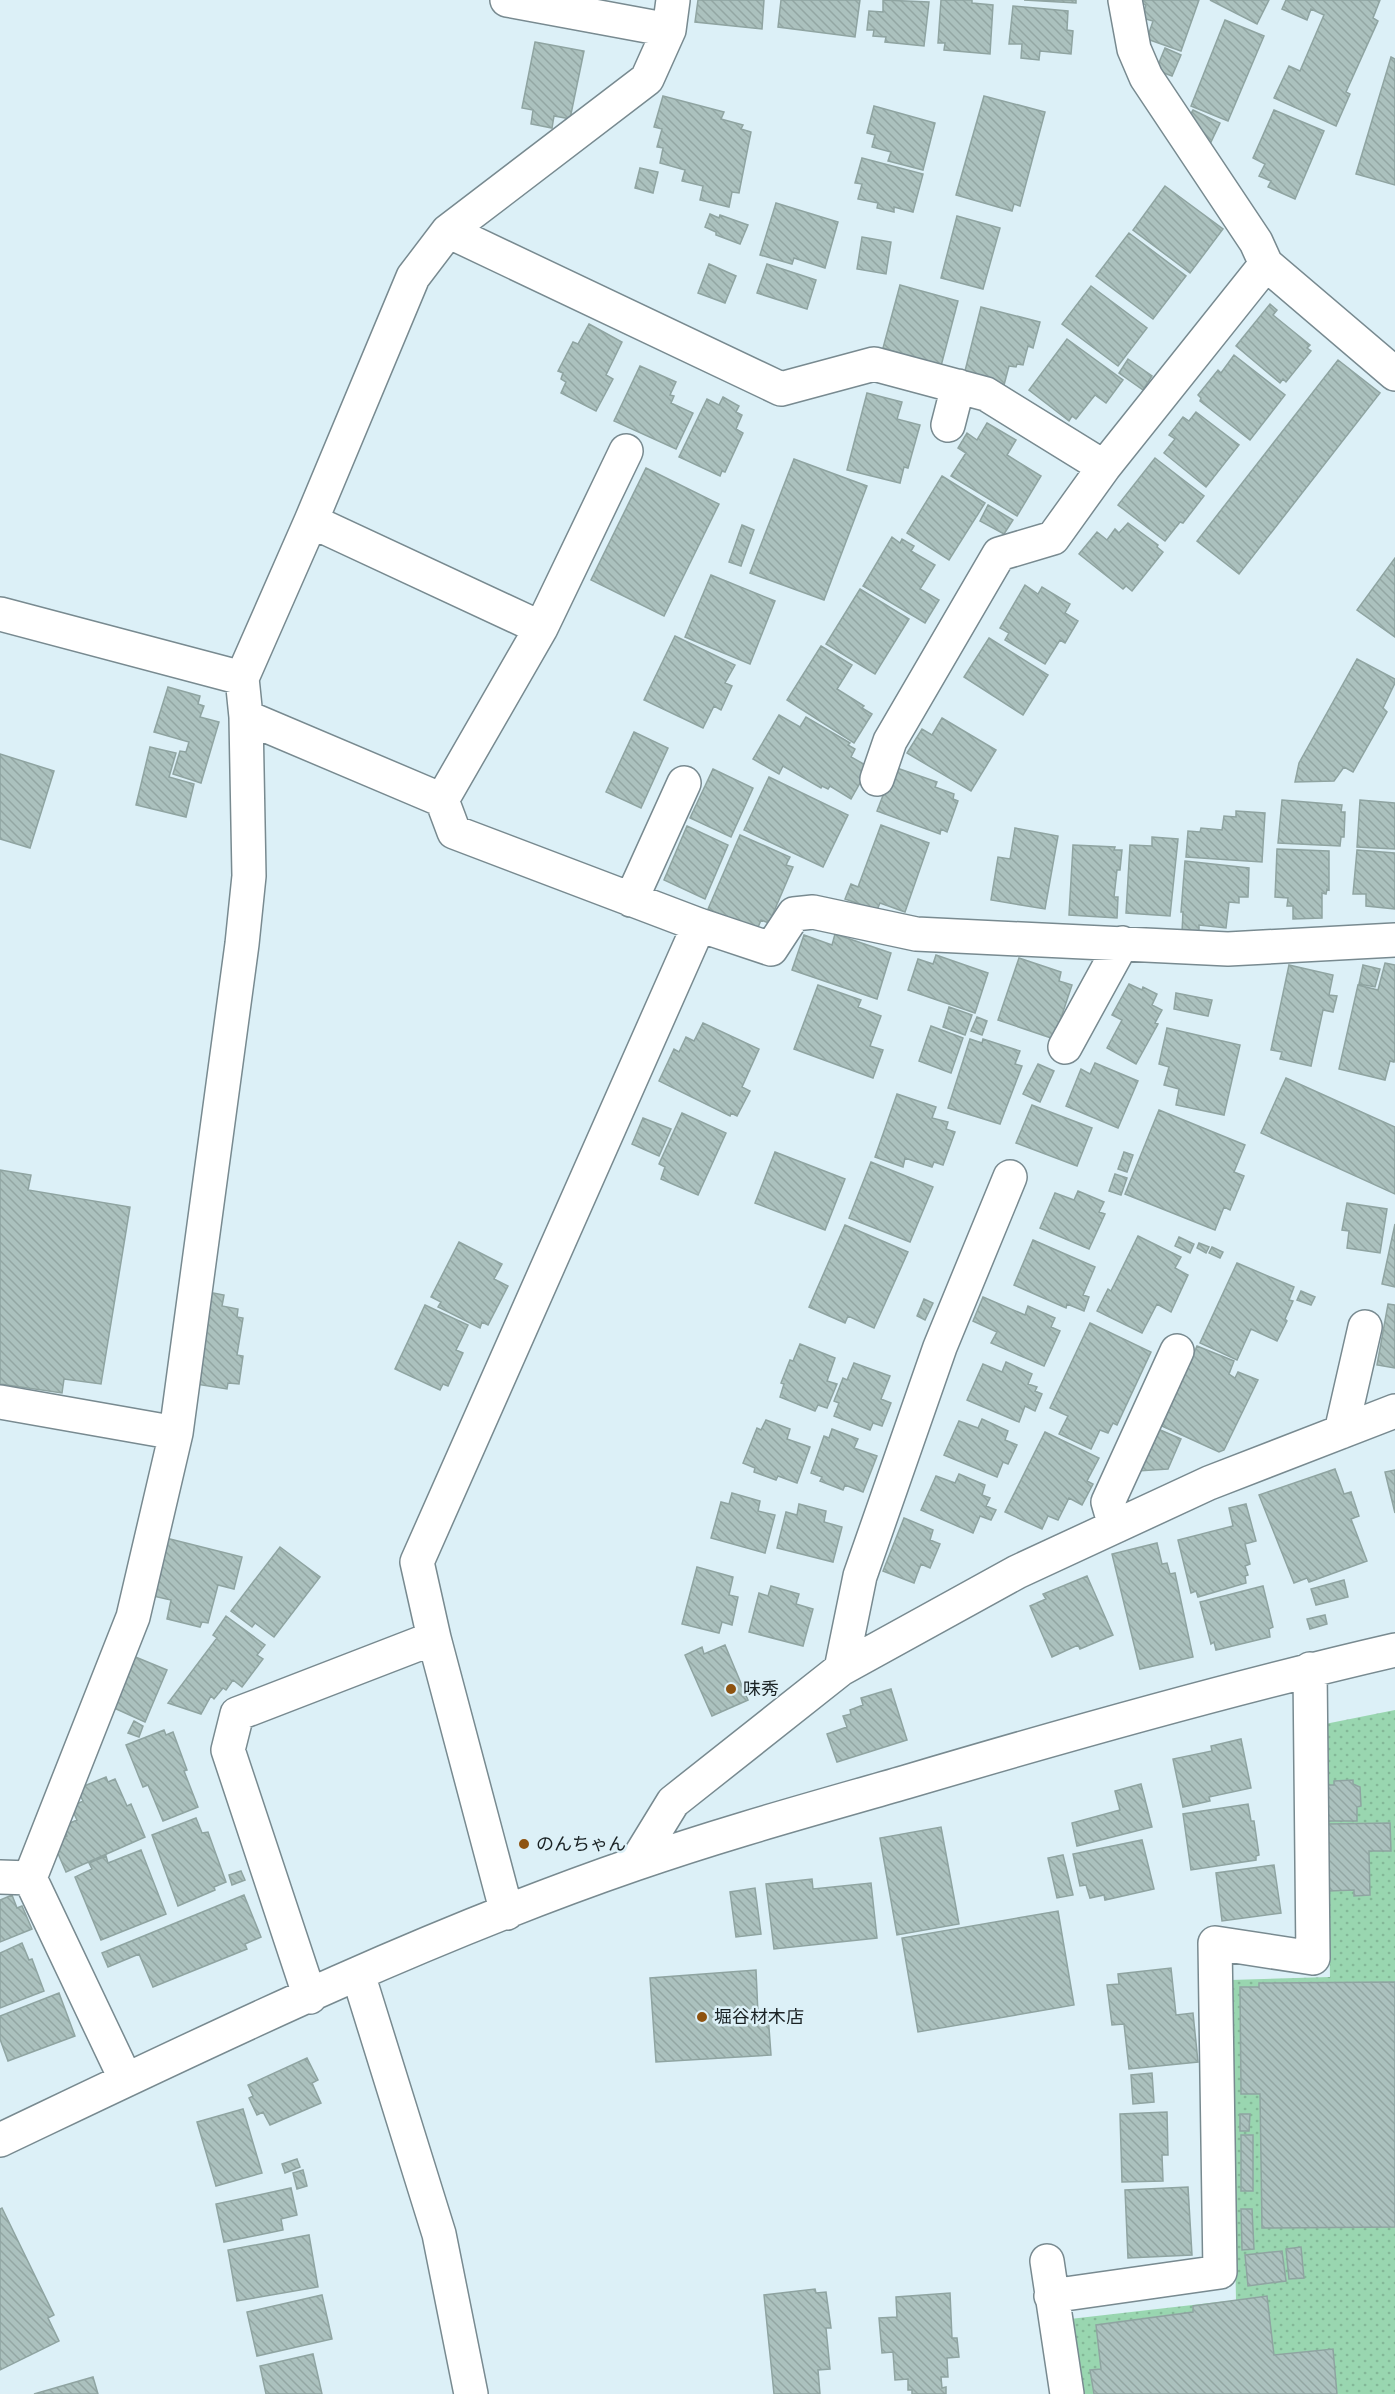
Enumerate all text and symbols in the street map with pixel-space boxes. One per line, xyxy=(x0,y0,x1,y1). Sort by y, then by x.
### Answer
place label: 味秀 xyxy=(743,1678,779,1699)
marker: 味秀 xyxy=(724,1682,738,1696)
place label: のんちゃん xyxy=(536,1833,626,1854)
marker: のんちゃん xyxy=(517,1837,531,1851)
place label: 堀谷材木店 xyxy=(714,2006,804,2027)
marker: 堀谷材木店 xyxy=(695,2010,709,2024)

